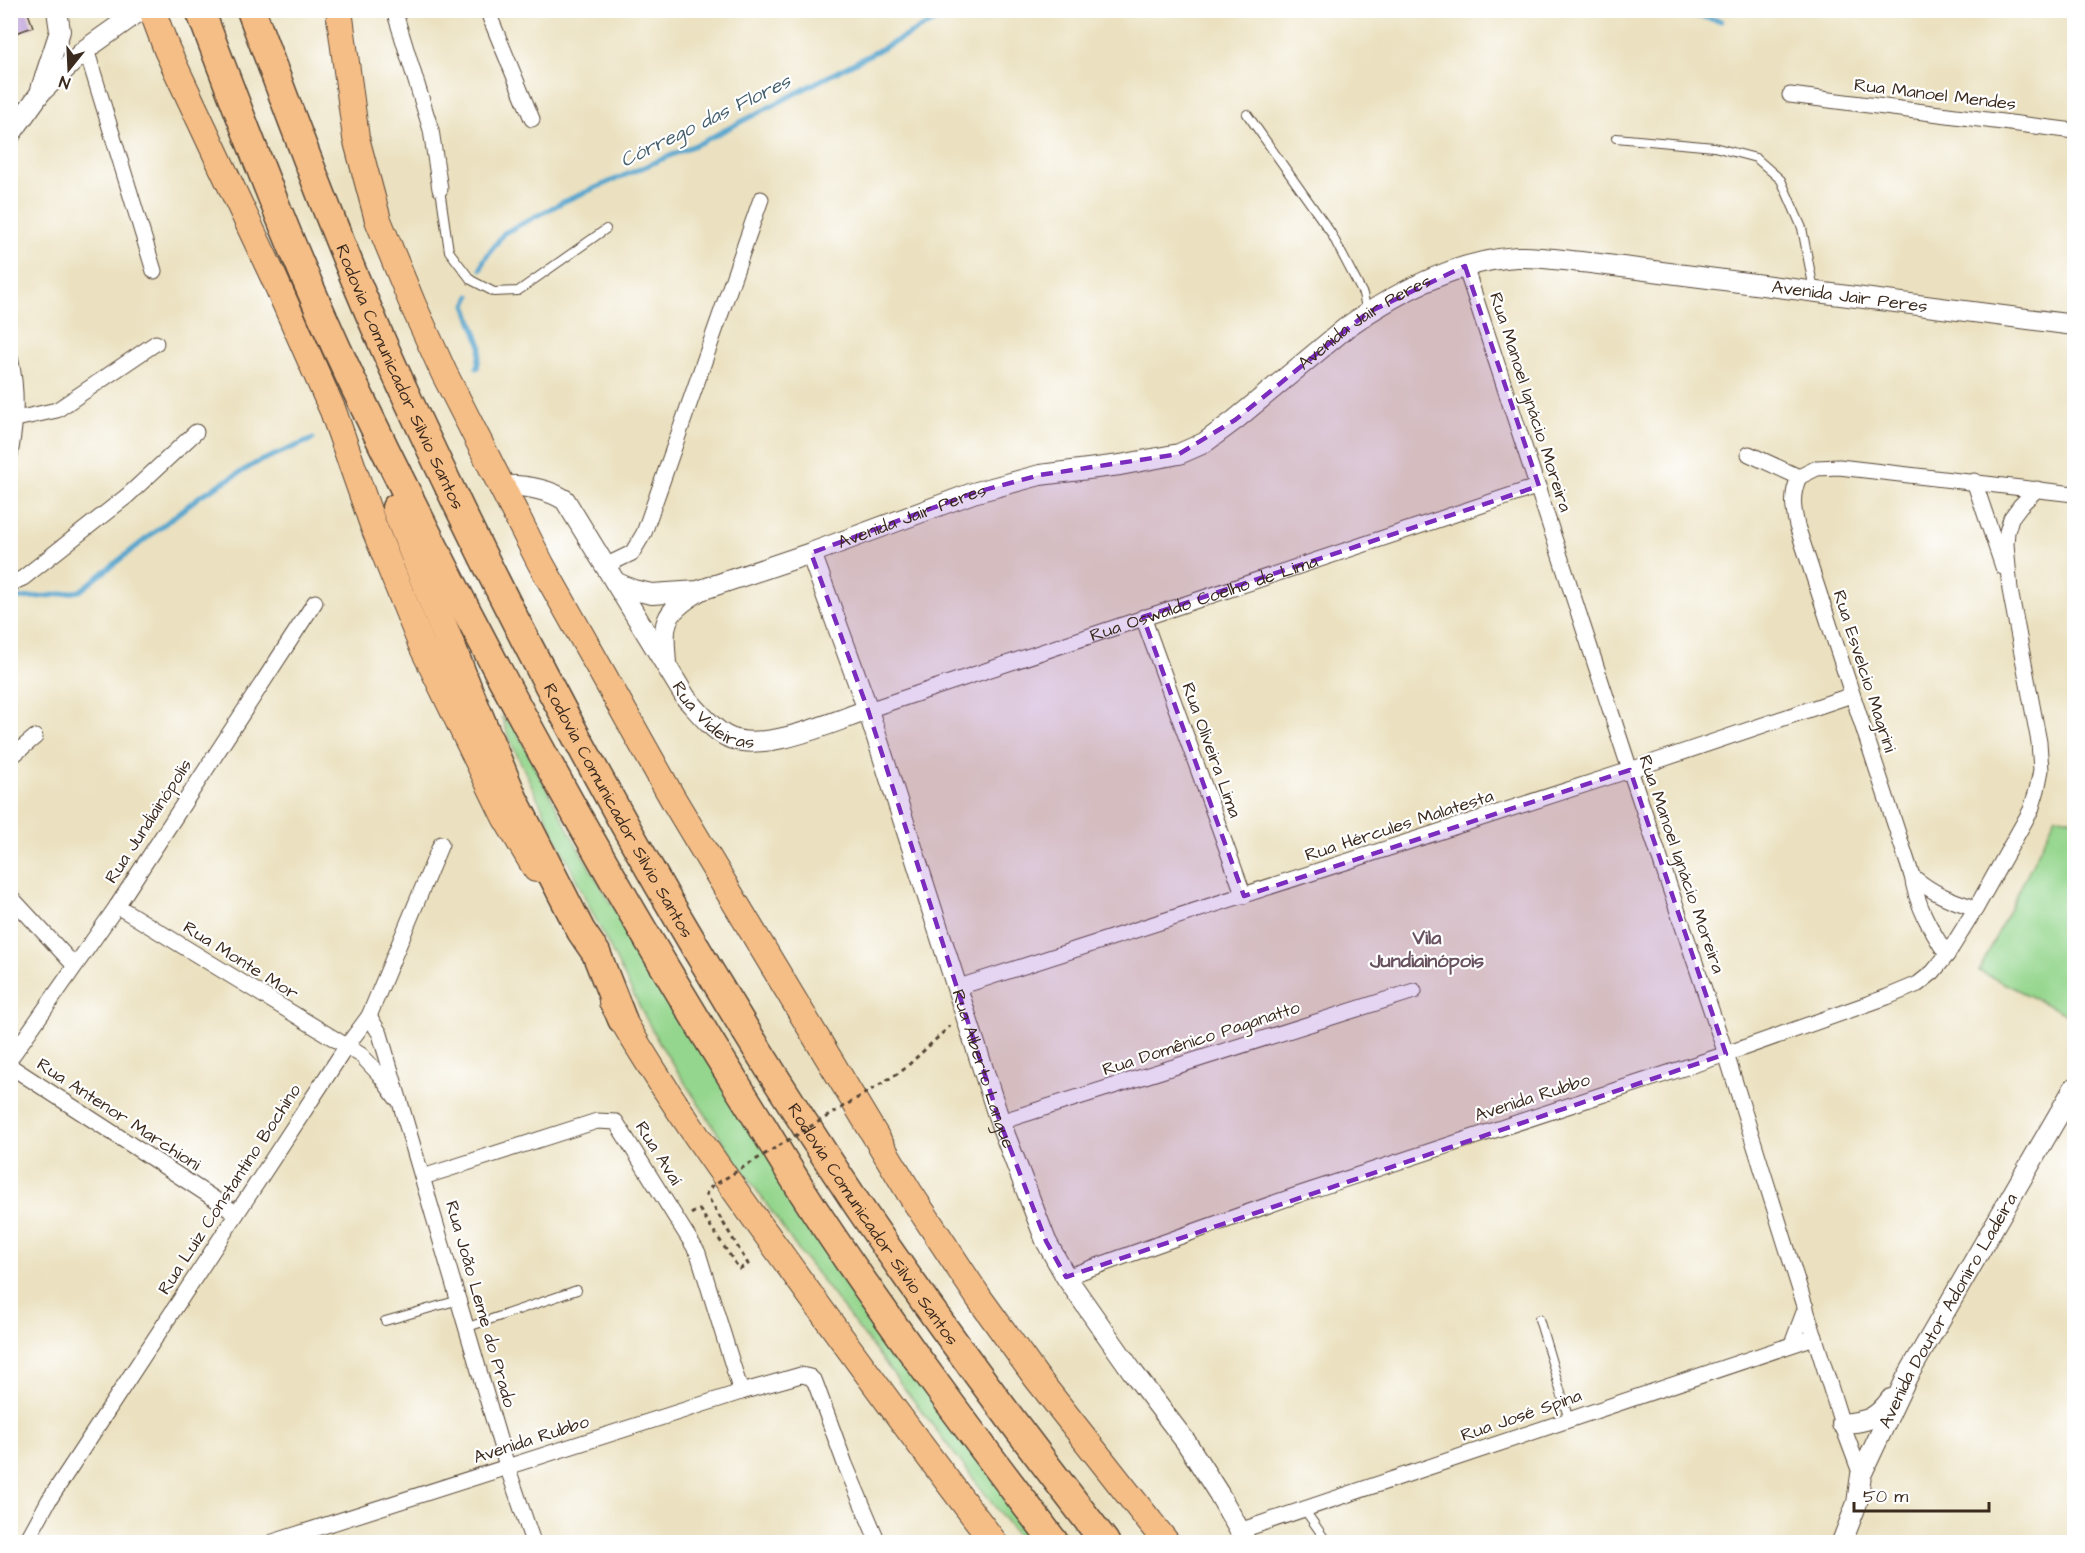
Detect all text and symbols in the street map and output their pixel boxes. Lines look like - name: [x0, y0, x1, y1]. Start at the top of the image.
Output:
- north arrow: [39, 39, 99, 99]
- water label: Córrego das Flores: [615, 67, 797, 175]
- text: N: [57, 70, 73, 94]
- street label: Rua Manoel Mendes: [1853, 72, 2017, 117]
- street label: Rodovia Comunicador Silvio Santos: [329, 241, 470, 514]
- street label: Avenida Jair Peres: [1292, 268, 1435, 376]
- street label: Avenida Jair Peres: [1770, 274, 1929, 319]
- street label: Rua Manoel Ignácio Moreira: [1482, 289, 1578, 515]
- street label: Avenida Jair Peres: [834, 478, 989, 555]
- street label: Rua Oswaldo Coelho de Lima: [1087, 549, 1321, 648]
- street label: Rua Esvelcio Magrini: [1826, 587, 1903, 756]
- street label: Rua Videiras: [666, 677, 755, 755]
- street label: Rodovia Comunicador Silvio Santos: [537, 679, 699, 943]
- street label: Rua Oliveira Lima: [1175, 679, 1248, 821]
- street label: Rua Manoel Ignácio Moreira: [1631, 752, 1731, 977]
- street label: Rua Jundiainópolis: [99, 754, 198, 888]
- street label: Rua Hércules Malatesta: [1302, 783, 1497, 868]
- street label: Rua Monte Mor: [178, 915, 303, 1006]
- district label: Vila Jundiainópois: [1369, 924, 1484, 975]
- street label: Rua Alberto Langue: [945, 986, 1021, 1152]
- street label: Rua Domênico Paganatto: [1099, 995, 1303, 1083]
- street label: Rua Antenor Marchioni: [32, 1052, 206, 1177]
- street label: Avenida Rubbo: [1471, 1067, 1593, 1128]
- street label: Rua Luiz Constantino Bochino: [152, 1079, 307, 1299]
- street label: Rodovia Comunicador Silvio Santos: [781, 1098, 964, 1351]
- street label: Rua Avaí: [629, 1116, 688, 1190]
- street label: Avenida Doutor Adoniro Ladeira: [1873, 1189, 2024, 1433]
- street label: Rua João Leme do Prado: [439, 1198, 522, 1410]
- street label: Rua José Spina: [1457, 1383, 1585, 1448]
- street label: Avenida Rubbo: [470, 1409, 592, 1470]
- scale bar: [1854, 1475, 1989, 1513]
- text: 50 m: [1863, 1484, 1908, 1509]

